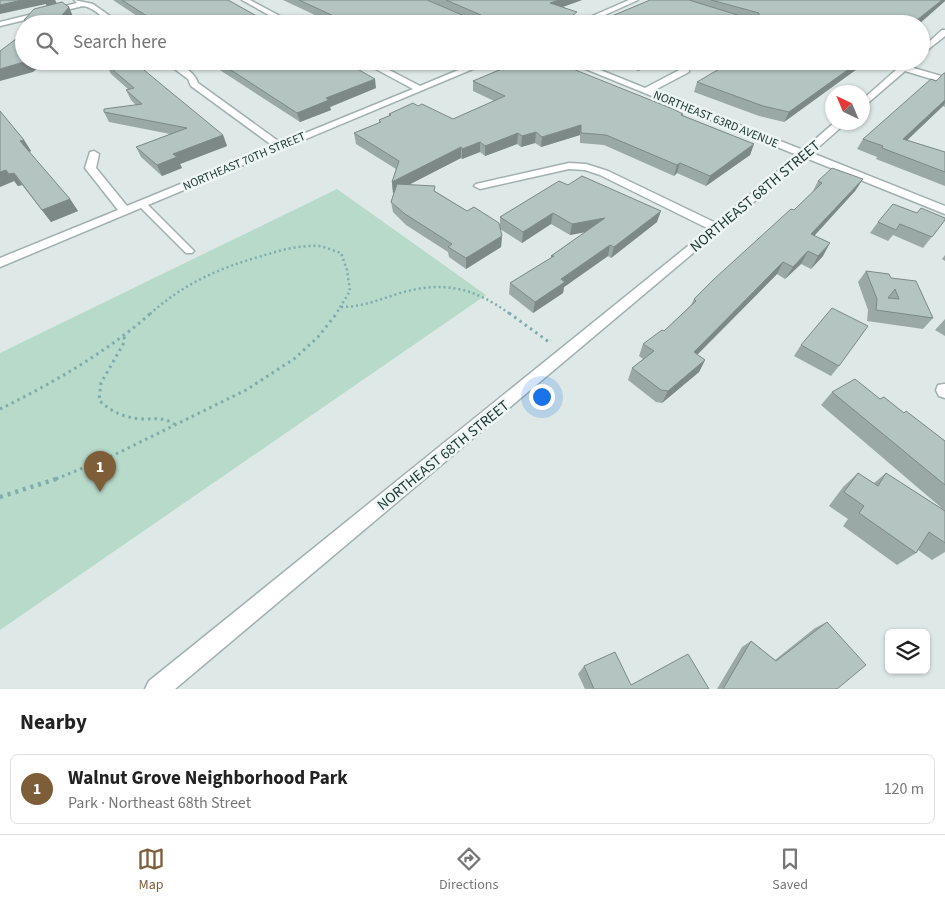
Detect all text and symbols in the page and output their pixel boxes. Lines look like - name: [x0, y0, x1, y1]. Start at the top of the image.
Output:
- search box: [15, 15, 930, 70]
- icon: search: [33, 29, 61, 57]
- text: Search here: [73, 29, 167, 56]
- north arrow: [825, 85, 870, 130]
- street label: NORTHEAST 63RD AVENUE: [651, 87, 781, 152]
- street label: NORTHEAST 70TH STREET: [180, 128, 309, 195]
- street label: NORTHEAST 68TH STREET: [686, 135, 825, 257]
- your location: [529, 384, 555, 410]
- street label: NORTHEAST 68TH STREET: [373, 395, 514, 515]
- pin: 1: [84, 451, 116, 492]
- map controls: [885, 629, 930, 674]
- button: layers: [885, 629, 930, 674]
- text: Nearby: [20, 707, 87, 737]
- text: Walnut Grove Neighborhood Park: [68, 765, 348, 792]
- text: 1: [33, 778, 41, 800]
- text: 120 m: [884, 778, 924, 800]
- text: Park · Northeast 68th Street: [68, 792, 251, 814]
- tab: Map: [137, 845, 165, 895]
- tab: Directions: [439, 845, 498, 895]
- tab: Saved: [772, 845, 808, 895]

